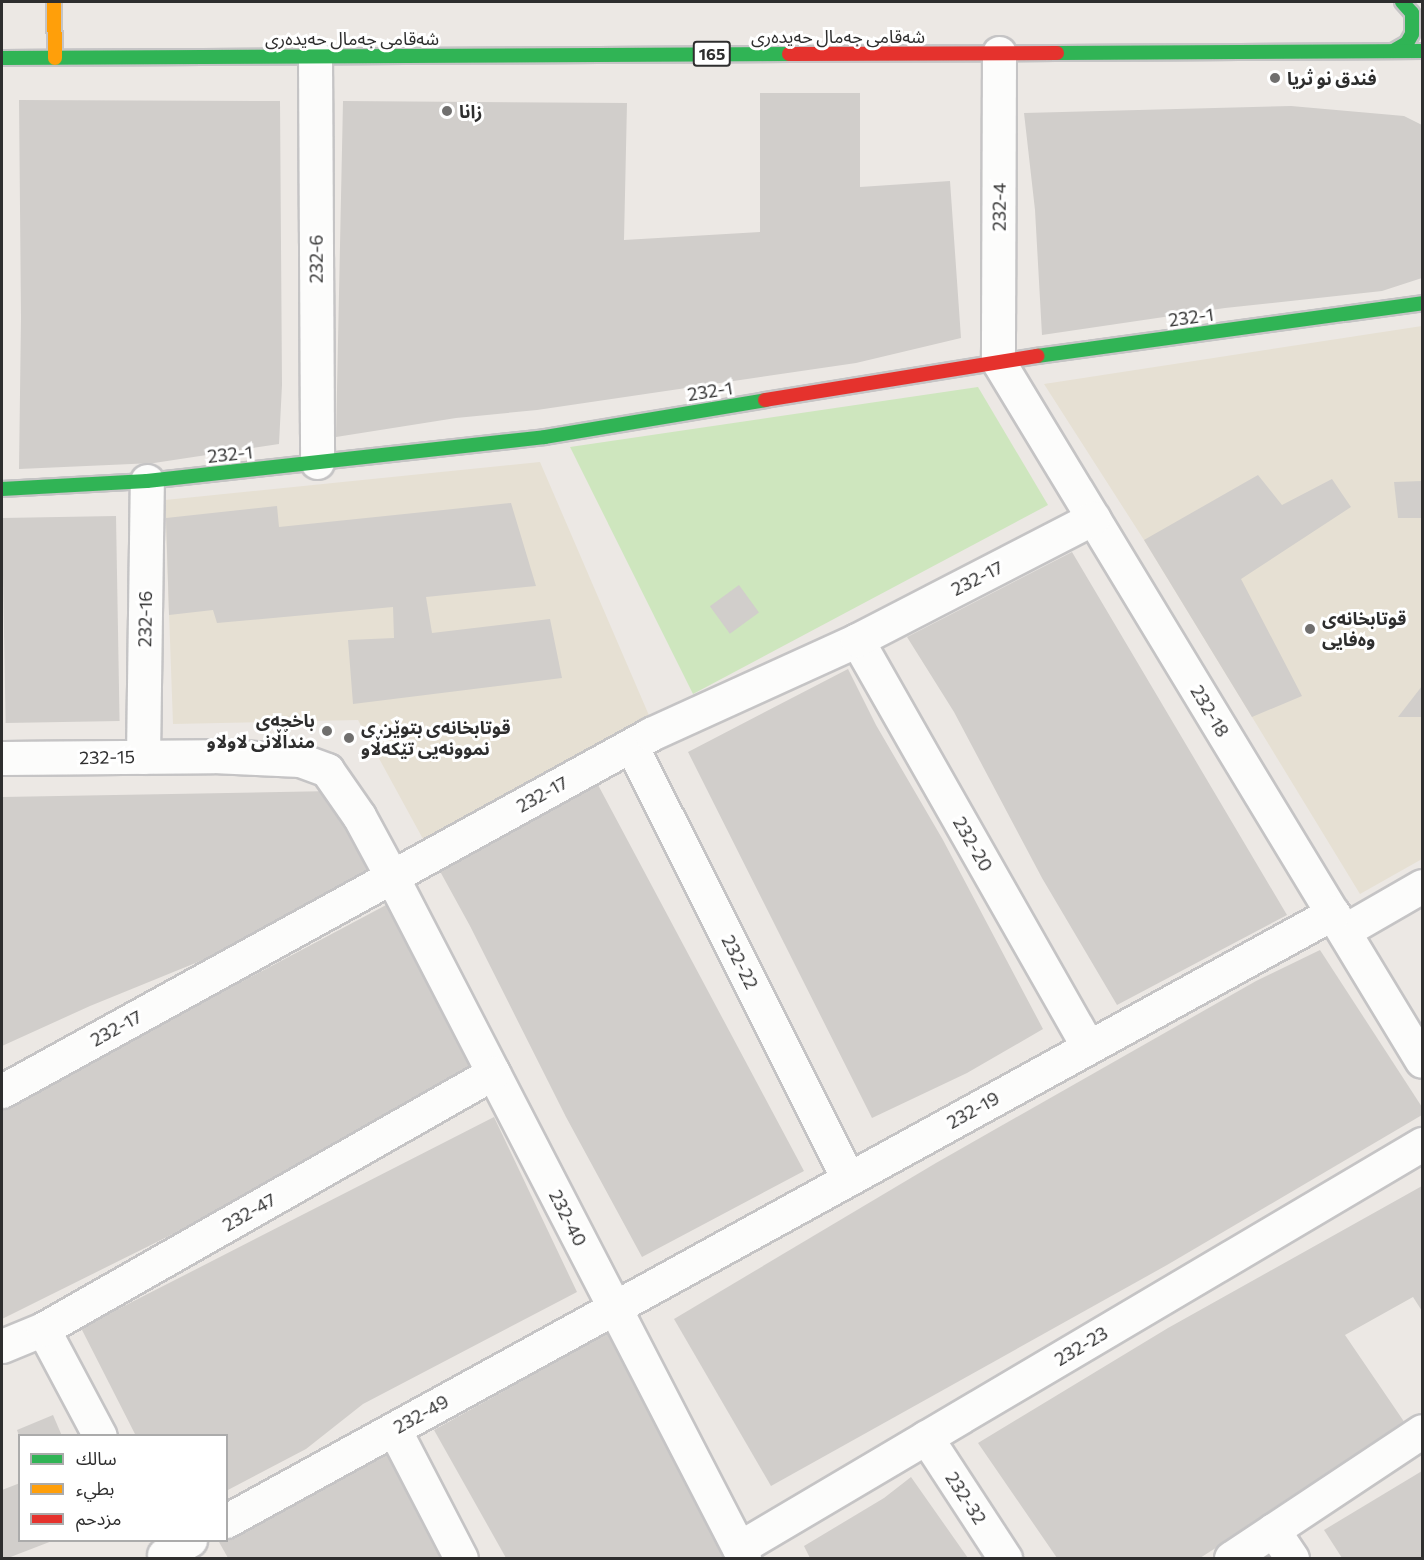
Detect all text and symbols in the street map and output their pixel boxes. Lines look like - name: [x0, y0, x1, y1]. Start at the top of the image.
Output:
- street label: شەقامی جەمال حەیدەری: [751, 25, 925, 47]
- street label: شەقامی جەمال حەیدەری: [265, 27, 439, 49]
- road number: 165: [692, 41, 732, 67]
- place label: فندق نو ثريا: [1287, 67, 1376, 89]
- marker: فندق نو ثريا: [1268, 71, 1282, 85]
- place label: زانا: [459, 100, 482, 122]
- marker: زانا: [440, 104, 454, 118]
- street label: 232-4: [988, 183, 1010, 231]
- street label: 232-6: [305, 235, 327, 283]
- street label: 232-1: [1167, 303, 1215, 331]
- street label: 232-1: [686, 377, 734, 405]
- street label: 232-1: [206, 441, 254, 467]
- street label: 232-17: [948, 556, 1006, 600]
- street label: 232-16: [134, 591, 156, 647]
- place label: قوتابخانەی وەفایی: [1322, 608, 1406, 650]
- marker: قوتابخانەی وەفایی: [1303, 622, 1317, 636]
- street label: 232-18: [1186, 681, 1234, 741]
- place label: باخچەی منداڵانی لاولاو: [207, 710, 315, 752]
- place label: قوتابخانه‌ی بتوێن ی نموونه‌یی تێکه‌ڵاو: [361, 717, 511, 760]
- marker: باخچەی منداڵانی لاولاو: [320, 724, 334, 738]
- marker: قوتابخانه‌ی بتوێن ی نموونه‌یی تێکه‌ڵاو: [342, 731, 356, 745]
- street label: 232-15: [79, 746, 135, 768]
- street label: 232-17: [513, 771, 571, 817]
- street label: 232-20: [949, 813, 997, 875]
- street label: 232-22: [717, 931, 763, 993]
- street label: 232-17: [87, 1005, 145, 1051]
- street label: 232-19: [943, 1087, 1003, 1133]
- street label: 232-40: [545, 1186, 591, 1250]
- street label: 232-47: [219, 1188, 279, 1236]
- street label: 232-23: [1051, 1322, 1111, 1370]
- street label: 232-49: [390, 1390, 452, 1438]
- legend: [18, 1434, 228, 1542]
- text: سالك: [76, 1447, 117, 1469]
- street label: 232-32: [941, 1468, 991, 1528]
- text: بطيء: [76, 1477, 114, 1499]
- text: مزدحم: [76, 1507, 121, 1529]

